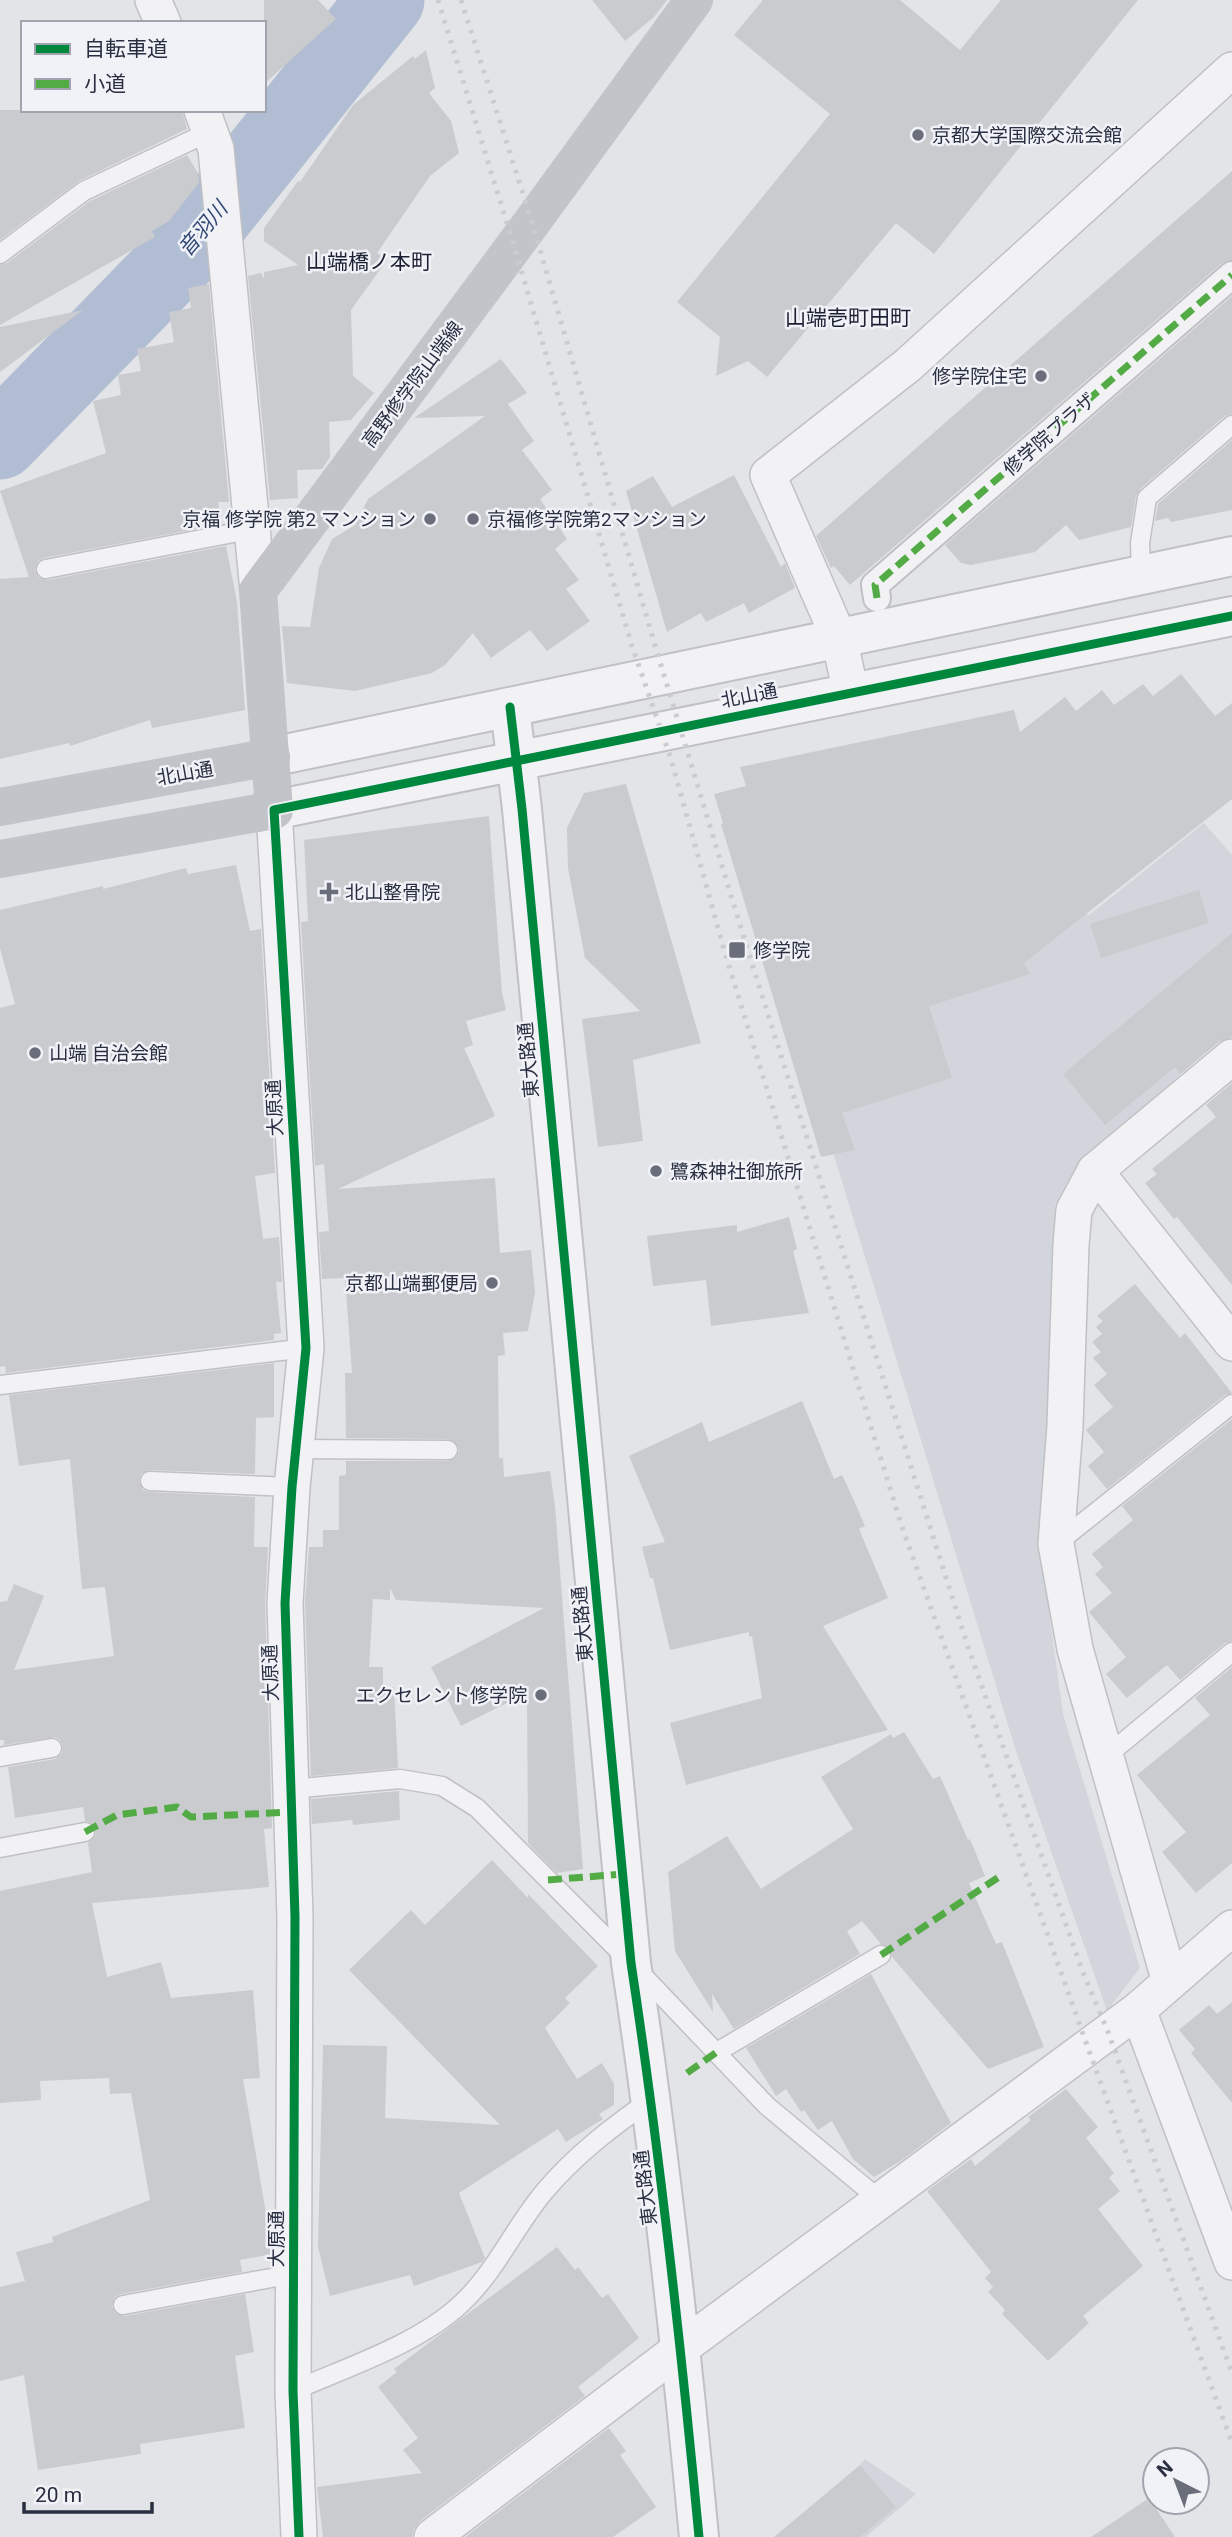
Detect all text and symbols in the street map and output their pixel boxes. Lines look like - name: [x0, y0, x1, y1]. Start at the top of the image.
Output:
- legend: [21, 21, 266, 112]
- text: 自転車道: [84, 37, 168, 61]
- text: 小道: [84, 72, 126, 96]
- place label: 京都大学国際交流会館: [932, 124, 1122, 147]
- marker: 京都大学国際交流会館: [910, 127, 926, 143]
- water label: 音羽川: [174, 196, 234, 261]
- district label: 山端橋ノ本町: [306, 250, 432, 274]
- district label: 山端壱町田町: [785, 306, 911, 330]
- street label: 高野修学院山端線: [357, 317, 467, 452]
- place label: 修学院住宅: [932, 365, 1027, 388]
- marker: 修学院住宅: [1033, 368, 1049, 384]
- street label: 修学院プラザ: [999, 388, 1100, 480]
- place label: 京福 修学院 第2 マンション: [182, 508, 416, 531]
- place label: 京福修学院第2マンション: [487, 508, 707, 531]
- marker: 京福 修学院 第2 マンション: [422, 511, 438, 527]
- marker: 京福修学院第2マンション: [465, 511, 481, 527]
- street label: 北山通: [719, 679, 779, 712]
- street label: 北山通: [155, 757, 215, 790]
- place label: 北山整骨院: [345, 881, 440, 904]
- marker: 北山整骨院: [319, 882, 339, 902]
- place label: 修学院: [753, 939, 810, 962]
- marker: 修学院: [727, 940, 747, 960]
- street label: 東大路通: [514, 1021, 543, 1099]
- place label: 山端 自治会館: [49, 1042, 168, 1065]
- marker: 山端 自治会館: [27, 1045, 43, 1061]
- street label: 大原通: [262, 1079, 287, 1137]
- place label: 鷺森神社御旅所: [670, 1160, 803, 1183]
- marker: 鷺森神社御旅所: [648, 1163, 664, 1179]
- place label: 京都山端郵便局: [345, 1272, 478, 1295]
- marker: 京都山端郵便局: [484, 1275, 500, 1291]
- street label: 東大路通: [568, 1585, 597, 1663]
- street label: 大原通: [258, 1644, 283, 1702]
- place label: エクセレント修学院: [356, 1684, 527, 1707]
- marker: エクセレント修学院: [533, 1687, 549, 1703]
- street label: 東大路通: [629, 2149, 662, 2227]
- street label: 大原通: [265, 2210, 288, 2268]
- north arrow: [1141, 2446, 1211, 2516]
- text: N: [1152, 2456, 1178, 2482]
- scale bar: [24, 2470, 152, 2514]
- text: 20 m: [35, 2483, 82, 2507]

